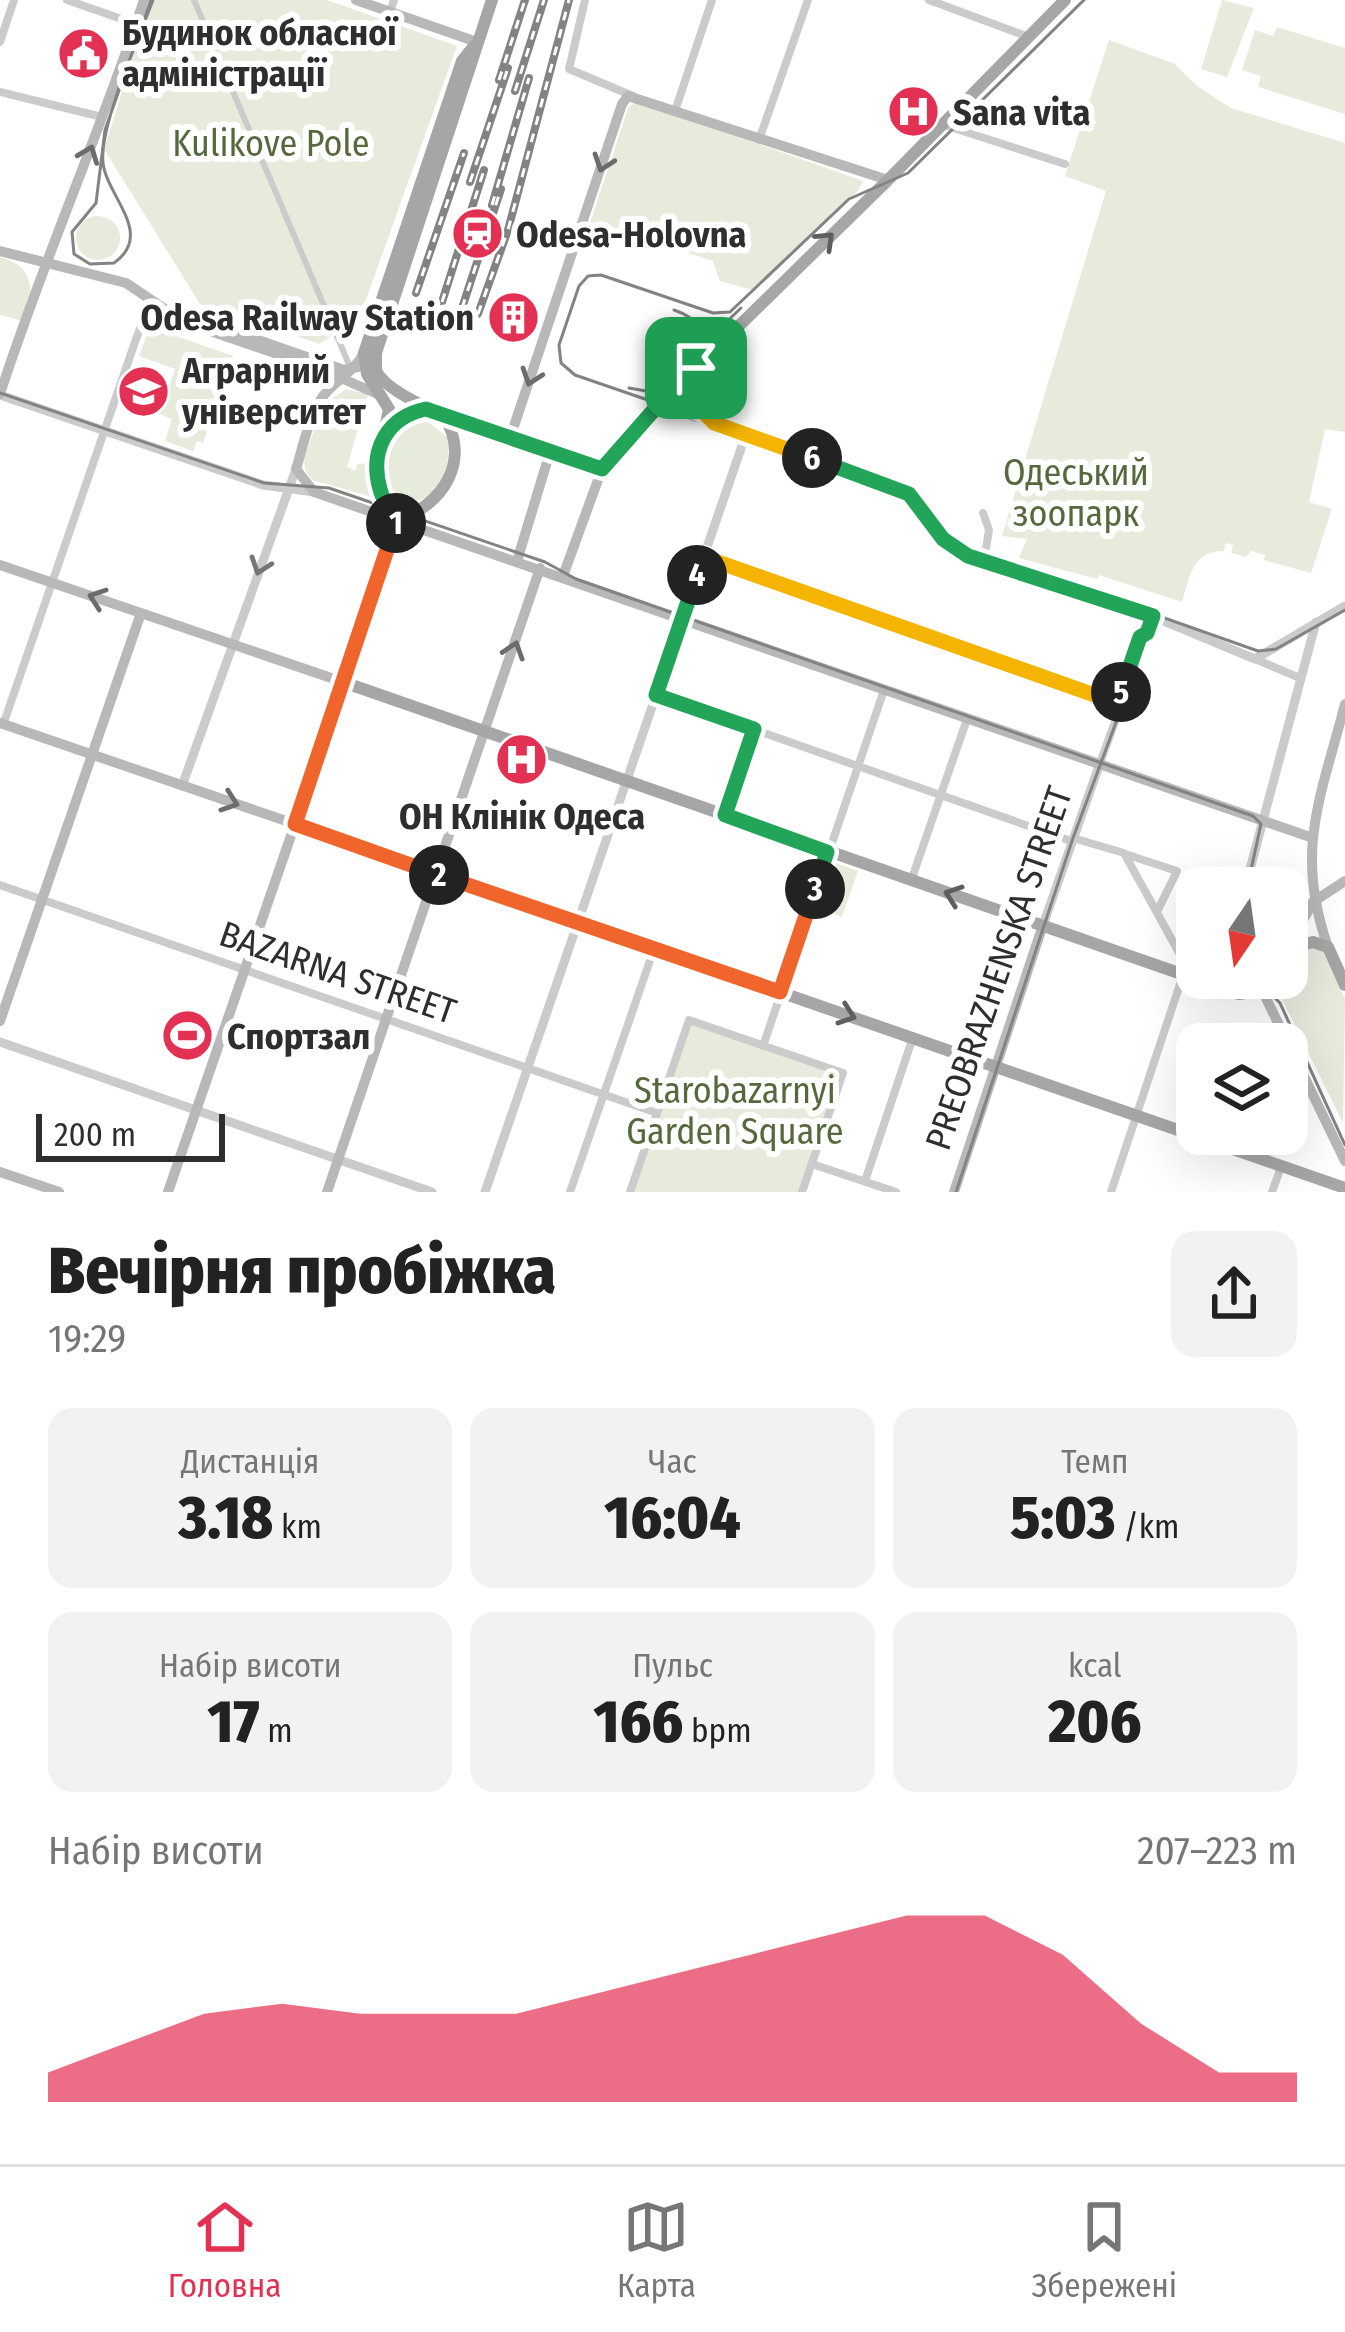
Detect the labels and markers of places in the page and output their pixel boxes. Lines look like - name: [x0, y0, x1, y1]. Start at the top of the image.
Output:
- place label: Будинок обласної адміністрації: [122, 11, 399, 96]
- public building icon: Будинок обласної адміністрації: [55, 25, 111, 81]
- hospital icon: Sana vita: [886, 84, 942, 140]
- place label: Sana vita: [953, 91, 1090, 135]
- station icon: Odesa-Holovna: [449, 206, 505, 262]
- place label: Odesa-Holovna: [516, 213, 747, 257]
- building icon: Odesa Railway Station: [485, 289, 541, 345]
- place label: Odesa Railway Station: [140, 296, 474, 340]
- pin: [645, 317, 747, 419]
- place label: Аграрний університет: [181, 349, 366, 434]
- school or university icon: Аграрний університет: [115, 363, 171, 419]
- pin: 6: [782, 428, 842, 488]
- pin: 1: [366, 493, 426, 553]
- pin: 4: [667, 545, 727, 605]
- pin: 5: [1091, 662, 1151, 722]
- hospital icon: ОН Клінік Одеса: [494, 732, 550, 788]
- place label: ОН Клінік Одеса: [399, 795, 645, 839]
- pin: 2: [409, 845, 469, 905]
- pin: 3: [785, 859, 845, 919]
- sports icon: Спортзал: [160, 1008, 216, 1064]
- place label: Спортзал: [227, 1015, 370, 1059]

